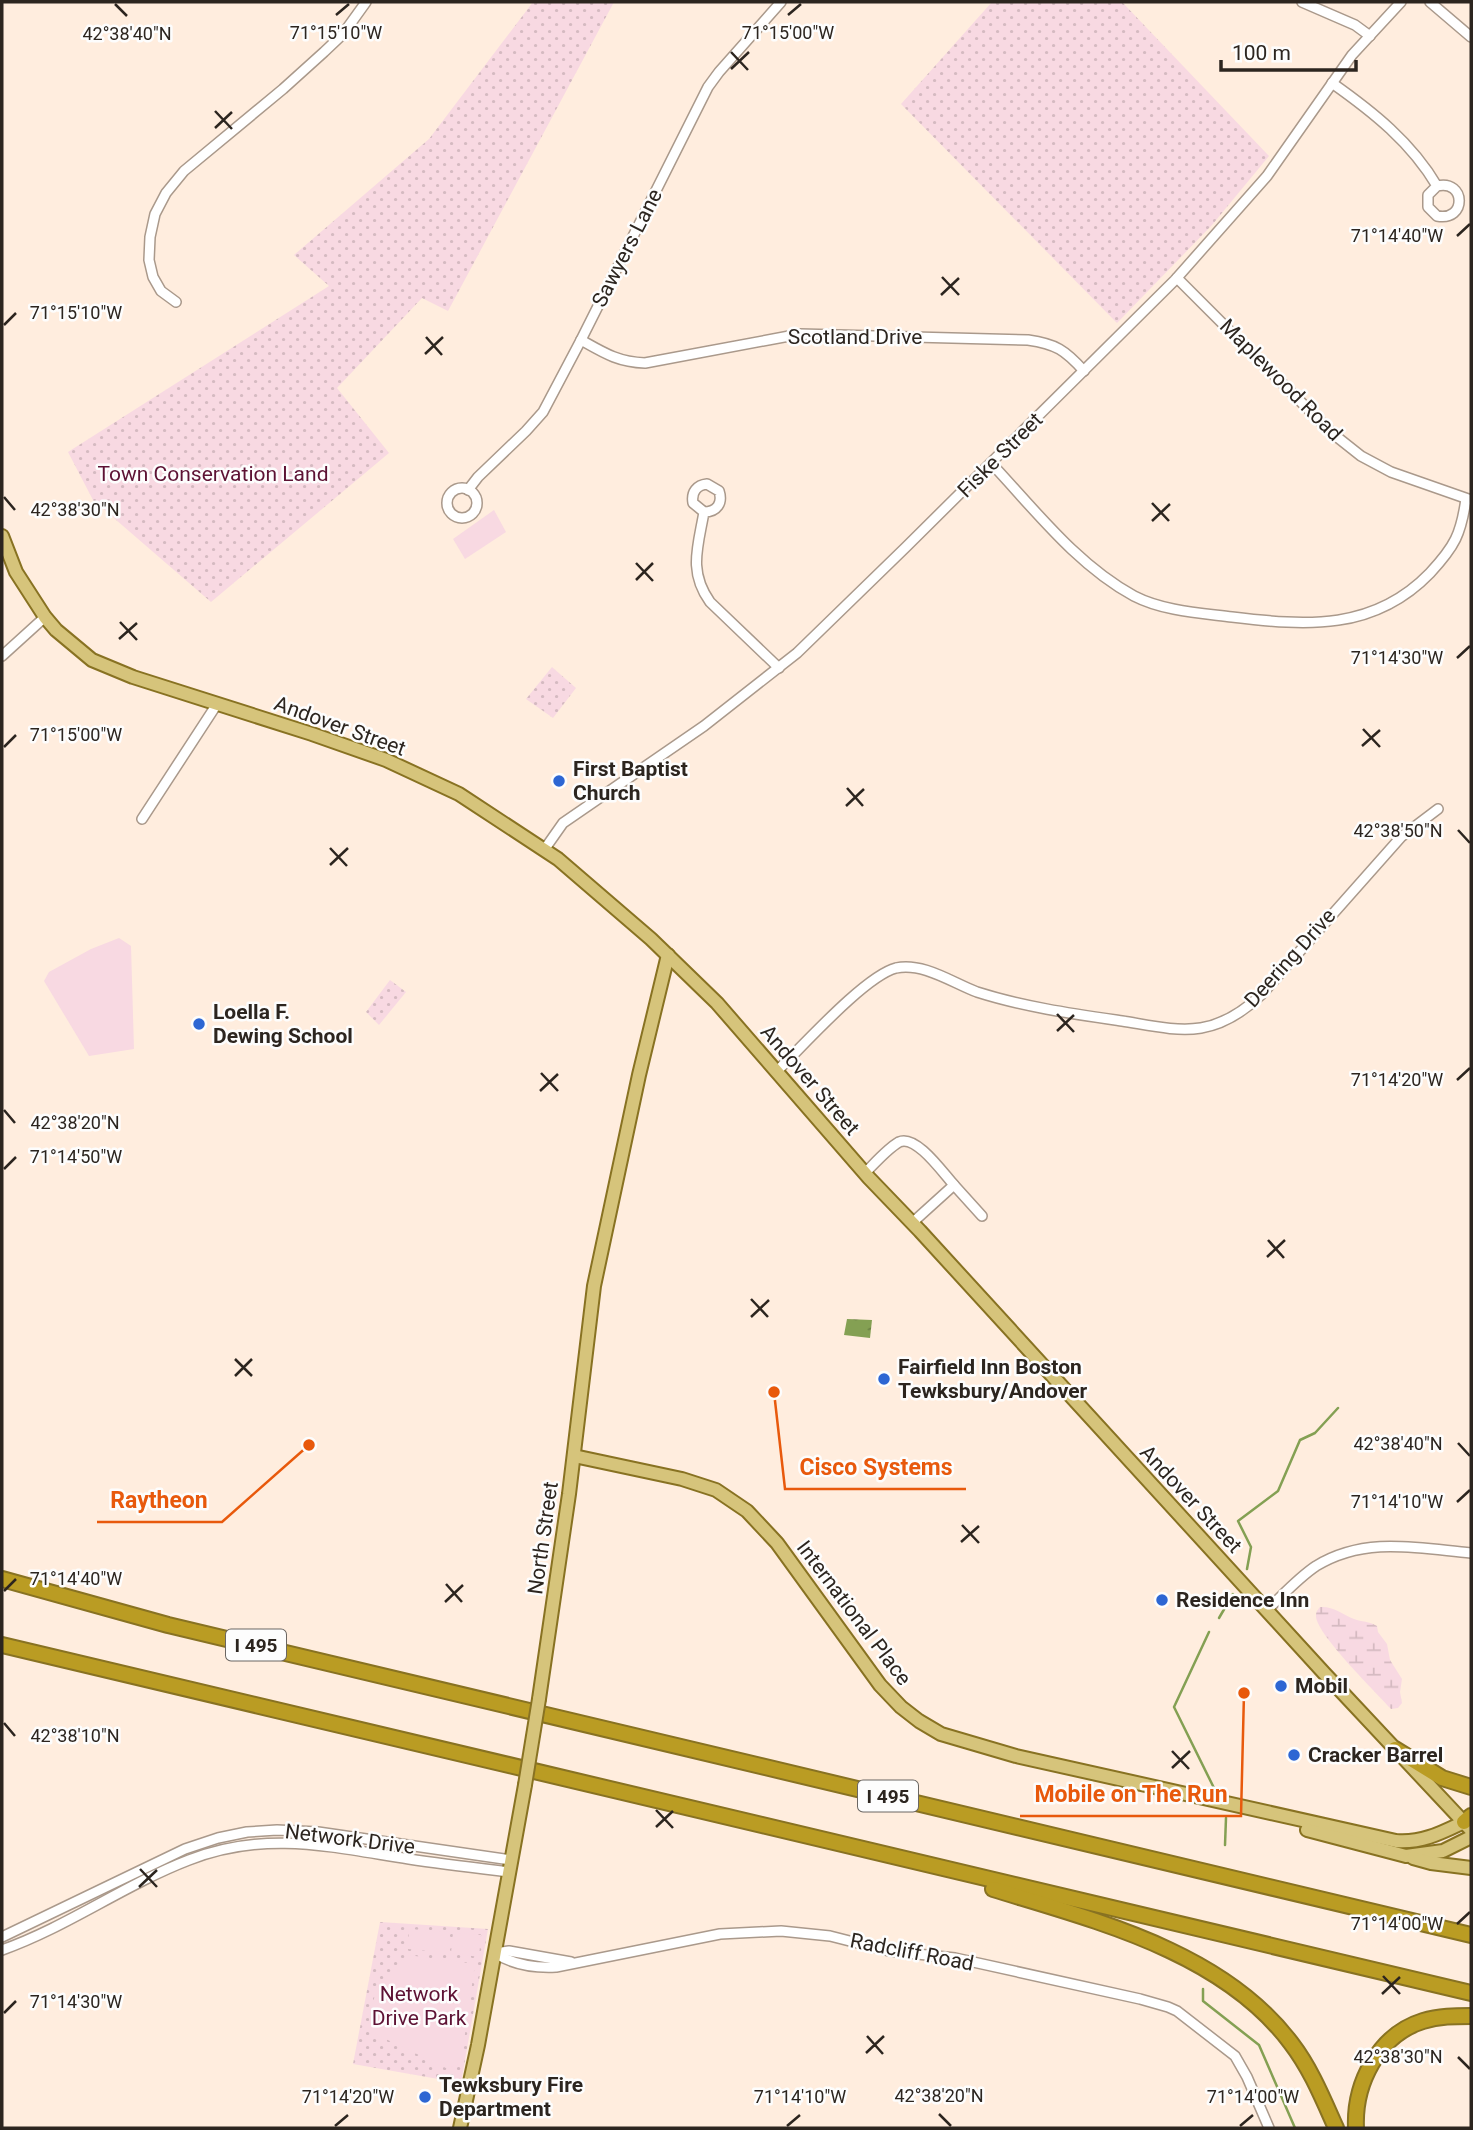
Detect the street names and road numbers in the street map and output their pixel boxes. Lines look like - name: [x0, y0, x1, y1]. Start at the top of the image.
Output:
- street label: Sawyers Lane: [587, 185, 667, 311]
- street label: Maplewood Road: [1215, 314, 1347, 446]
- street label: Scotland Drive: [788, 325, 922, 349]
- street label: Fiske Street: [953, 408, 1047, 502]
- street label: Andover Street: [271, 691, 409, 761]
- street label: Deering Drive: [1240, 904, 1340, 1012]
- street label: Andover Street: [756, 1020, 864, 1140]
- street label: Andover Street: [1135, 1440, 1247, 1558]
- street label: North Street: [523, 1480, 563, 1596]
- street label: International Place: [792, 1536, 916, 1690]
- road number: I 495: [226, 1630, 286, 1660]
- road number: I 495: [858, 1780, 918, 1812]
- street label: Network Drive: [284, 1819, 416, 1859]
- street label: Radcliff Road: [848, 1928, 976, 1976]

